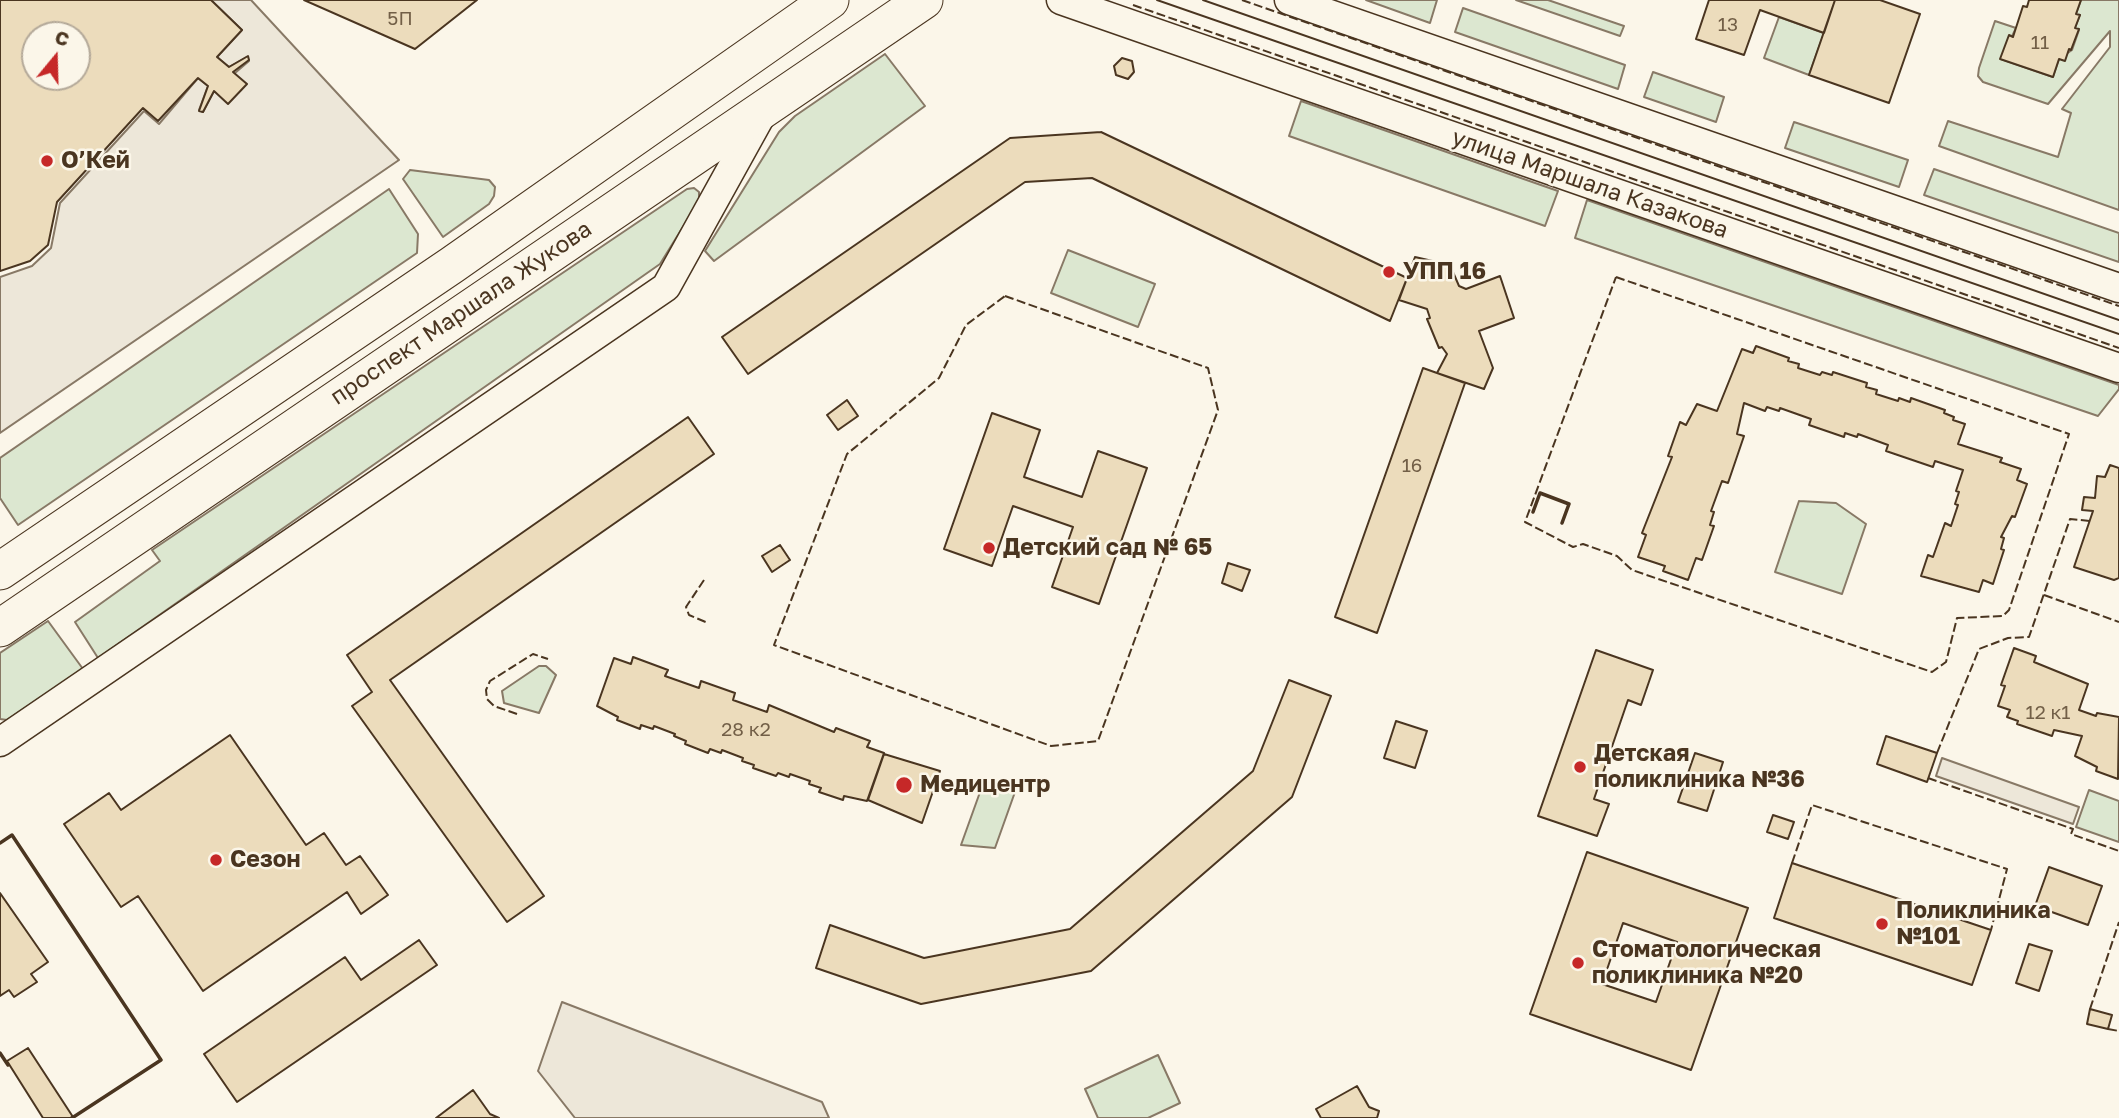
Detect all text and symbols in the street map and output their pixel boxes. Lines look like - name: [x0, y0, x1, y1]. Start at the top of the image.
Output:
- house number: 5П: [387, 8, 413, 30]
- house number: 13: [1718, 14, 1738, 36]
- north arrow: [21, 21, 91, 91]
- text: С: [52, 24, 72, 51]
- house number: 11: [2031, 32, 2049, 54]
- street label: улица Маршала Казакова: [1448, 124, 1732, 244]
- place label: О’Кей: [61, 147, 130, 175]
- marker: О’Кей: [39, 153, 55, 169]
- street label: проспект Маршала Жукова: [325, 215, 597, 411]
- place label: УПП 16: [1403, 258, 1486, 286]
- marker: УПП 16: [1381, 264, 1397, 280]
- house number: 16: [1402, 455, 1422, 477]
- place label: Детский сад № 65: [1003, 534, 1212, 562]
- marker: Детский сад № 65: [981, 540, 997, 556]
- house number: 12 к1: [2025, 702, 2071, 724]
- house number: 28 к2: [721, 719, 771, 741]
- place label: Детская поликлиника №36: [1594, 740, 1805, 794]
- marker: Детская поликлиника №36: [1572, 759, 1588, 775]
- place label: Медицентр: [920, 771, 1050, 799]
- marker: Медицентр: [894, 775, 914, 795]
- place label: Сезон: [230, 846, 301, 874]
- marker: Сезон: [208, 852, 224, 868]
- place label: Поликлиника №101: [1896, 897, 2050, 951]
- marker: Поликлиника №101: [1874, 916, 1890, 932]
- place label: Стоматологическая поликлиника №20: [1592, 936, 1821, 990]
- marker: Стоматологическая поликлиника №20: [1570, 955, 1586, 971]

